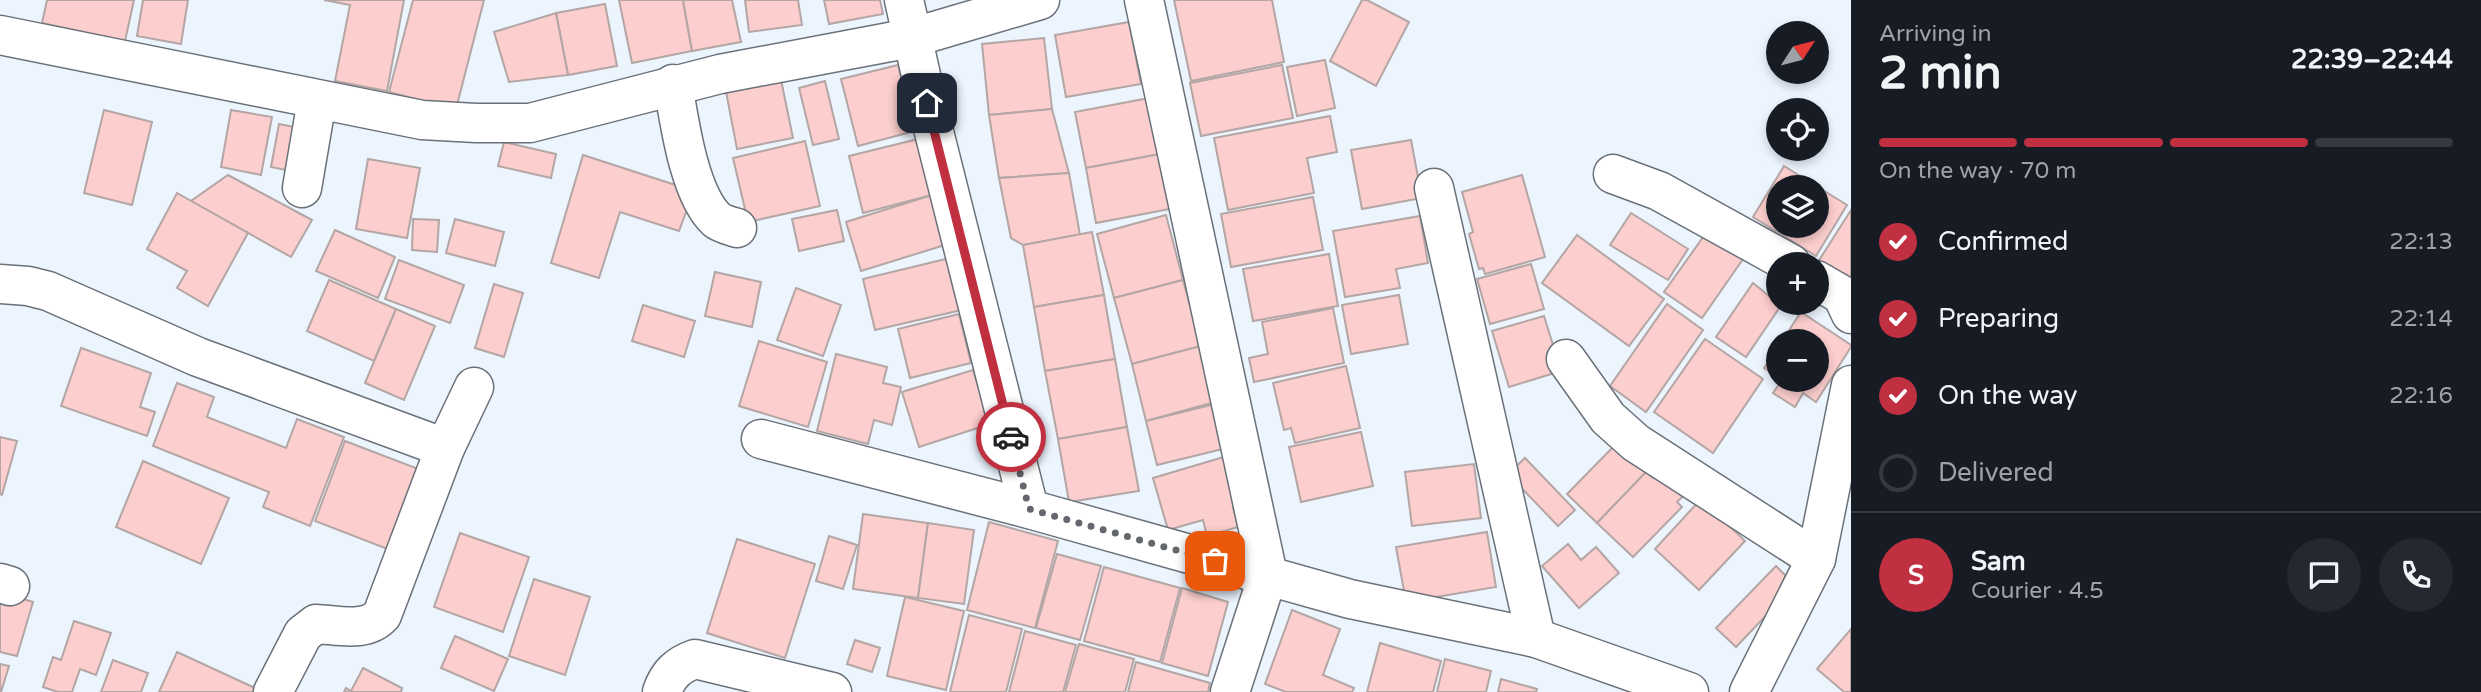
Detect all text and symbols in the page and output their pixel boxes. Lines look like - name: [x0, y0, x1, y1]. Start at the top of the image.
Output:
- text: Arriving in: [1879, 20, 1992, 48]
- north arrow: [1766, 21, 1829, 84]
- map controls: [1766, 21, 1829, 392]
- text: 22:39–22:44: [2291, 44, 2453, 75]
- text: 2 min: [1879, 46, 2002, 101]
- pin: [897, 73, 957, 133]
- icon: home: [908, 84, 946, 122]
- button: locate: [1766, 98, 1829, 161]
- text: On the way · 70 m: [1879, 157, 2076, 185]
- button: layers: [1766, 175, 1829, 238]
- icon: check: [1879, 223, 1917, 261]
- text: Confirmed: [1938, 226, 2068, 257]
- text: 22:13: [2389, 228, 2453, 256]
- button: +: [1766, 252, 1829, 315]
- icon: check: [1879, 300, 1917, 338]
- text: Preparing: [1938, 303, 2059, 334]
- text: 22:14: [2389, 305, 2453, 333]
- button: −: [1766, 329, 1829, 392]
- icon: check: [1879, 377, 1917, 415]
- text: On the way: [1938, 380, 2078, 411]
- text: 22:16: [2389, 382, 2453, 410]
- courier: [976, 402, 1046, 472]
- icon: car: [992, 418, 1030, 456]
- text: Delivered: [1938, 457, 2054, 488]
- pin: [1185, 531, 1245, 591]
- button: chat: [2287, 538, 2361, 612]
- button: phone: [2379, 538, 2453, 612]
- icon: bag: [1196, 542, 1234, 580]
- text: Sam: [1971, 546, 2026, 577]
- text: S: [1908, 560, 1924, 591]
- text: Courier · 4.5: [1971, 577, 2104, 605]

